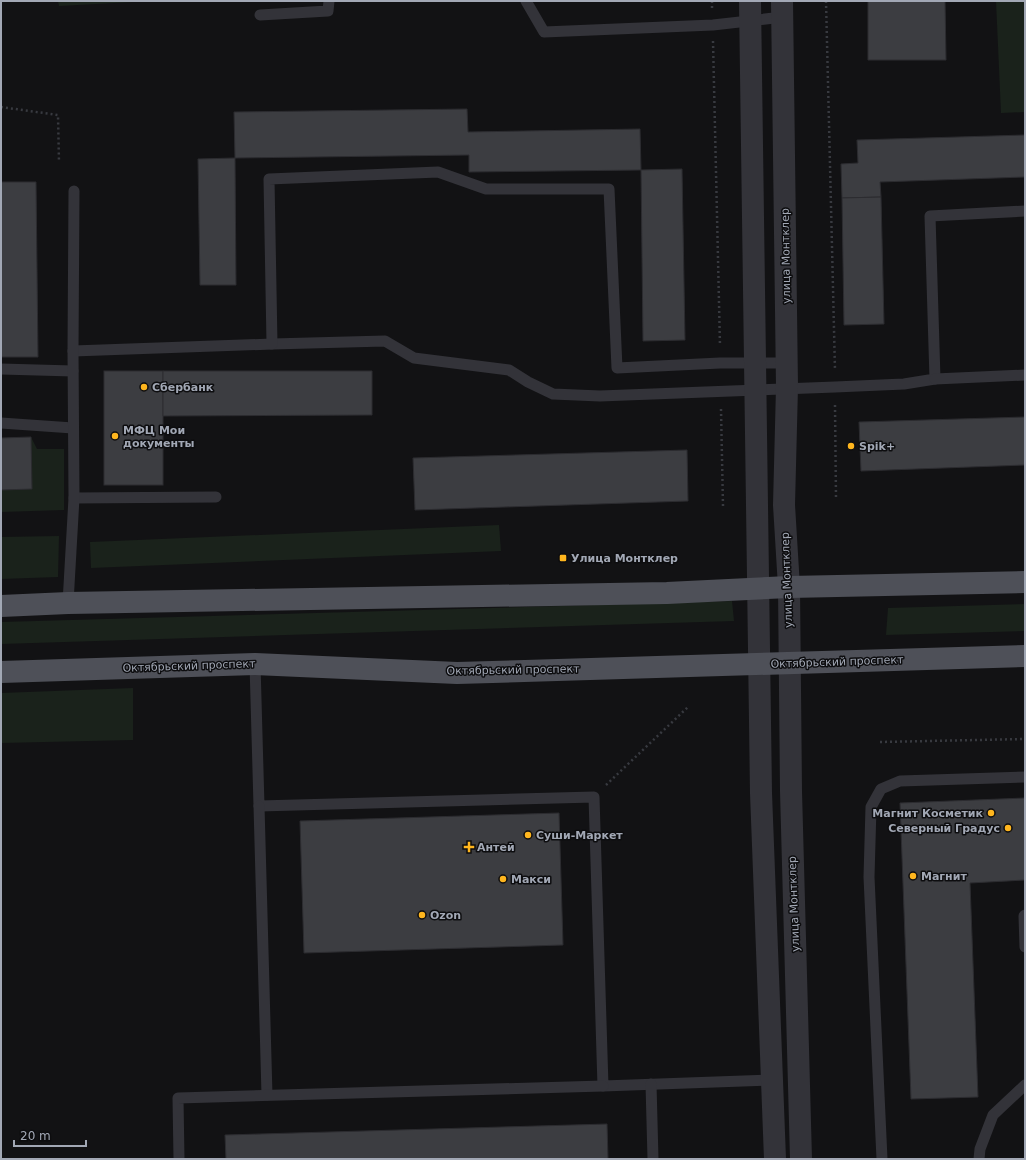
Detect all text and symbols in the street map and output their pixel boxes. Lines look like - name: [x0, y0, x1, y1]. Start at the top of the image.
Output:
- street label: улица Монтклер: [779, 208, 793, 304]
- place label: Сбербанк: [152, 381, 214, 394]
- marker: Сбербанк: [139, 382, 149, 392]
- place label: МФЦ Мои документы: [123, 424, 195, 450]
- marker: МФЦ Мои документы: [110, 431, 120, 441]
- place label: Spik+: [859, 440, 895, 453]
- marker: Spik+: [846, 441, 856, 451]
- street label: улица Монтклер: [779, 532, 795, 628]
- place label: Улица Монтклер: [571, 552, 678, 565]
- marker: Улица Монтклер: [558, 553, 568, 563]
- street label: Октябрьский проспект: [770, 653, 904, 671]
- street label: Октябрьский проспект: [122, 657, 256, 675]
- street label: Октябрьский проспект: [446, 662, 580, 678]
- place label: Магнит Косметик: [872, 807, 984, 820]
- marker: Магнит Косметик: [986, 808, 996, 818]
- place label: Северный Градус: [888, 822, 1000, 835]
- marker: Северный Градус: [1003, 823, 1013, 833]
- place label: Суши-Маркет: [536, 829, 623, 842]
- marker: Суши-Маркет: [523, 830, 533, 840]
- place label: Антей: [477, 841, 515, 854]
- marker: Антей: [464, 842, 474, 852]
- street label: улица Монтклер: [786, 856, 802, 952]
- place label: Магнит: [921, 870, 967, 883]
- marker: Магнит: [908, 871, 918, 881]
- place label: Макси: [511, 873, 551, 886]
- marker: Макси: [498, 874, 508, 884]
- place label: Ozon: [430, 909, 461, 922]
- marker: Ozon: [417, 910, 427, 920]
- scale bar: [14, 1122, 86, 1148]
- text: 20 m: [20, 1129, 51, 1143]

